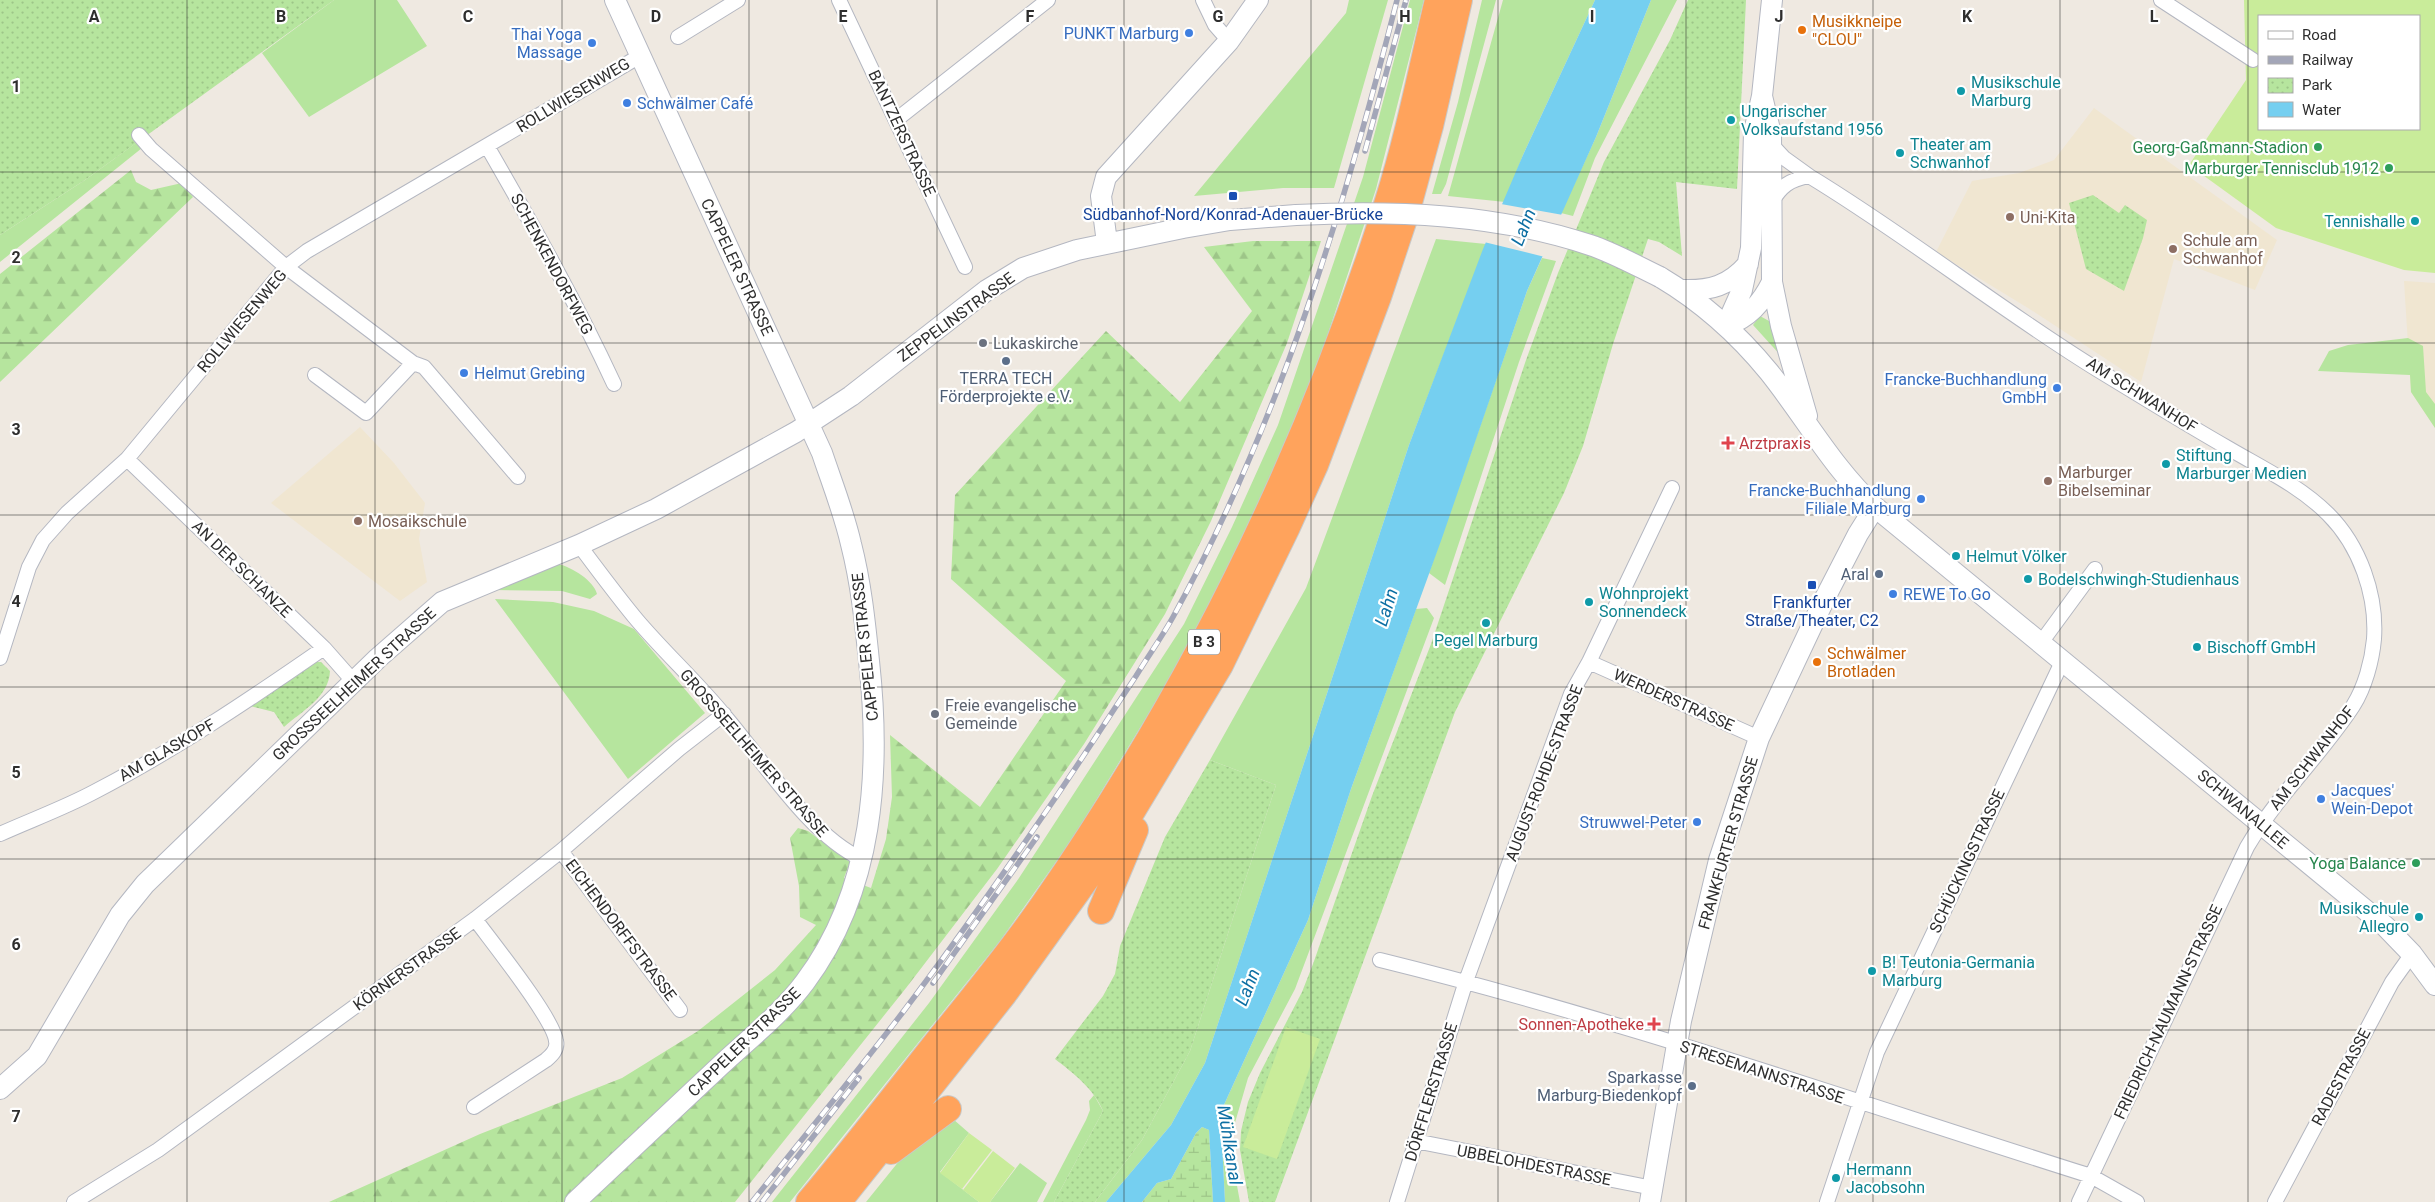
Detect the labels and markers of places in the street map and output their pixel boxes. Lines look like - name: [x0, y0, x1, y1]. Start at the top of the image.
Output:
- place label: Musikkneipe "CLOU": [1812, 12, 1902, 49]
- place label: PUNKT Marburg: [1064, 24, 1179, 43]
- marker: Musikkneipe "CLOU": [1796, 24, 1808, 36]
- place label: Thai Yoga Massage: [511, 25, 582, 62]
- marker: PUNKT Marburg: [1183, 27, 1195, 39]
- marker: Thai Yoga Massage: [586, 37, 598, 49]
- place label: Musikschule Marburg: [1971, 73, 2061, 110]
- marker: Musikschule Marburg: [1955, 85, 1967, 97]
- place label: Schwälmer Café: [637, 94, 753, 113]
- marker: Schwälmer Café: [621, 97, 633, 109]
- place label: Ungarischer Volksaufstand 1956: [1741, 102, 1883, 139]
- marker: Ungarischer Volksaufstand 1956: [1725, 114, 1737, 126]
- place label: Theater am Schwanhof: [1910, 135, 1991, 172]
- place label: Georg-Gaßmann-Stadion: [2133, 138, 2308, 157]
- marker: Georg-Gaßmann-Stadion: [2312, 141, 2324, 153]
- marker: Theater am Schwanhof: [1894, 147, 1906, 159]
- place label: Marburger Tennisclub 1912: [2184, 159, 2379, 178]
- marker: Marburger Tennisclub 1912: [2383, 162, 2395, 174]
- marker: Südbanhof-Nord/Konrad-Adenauer-Brücke: [1227, 190, 1239, 202]
- place label: Südbanhof-Nord/Konrad-Adenauer-Brücke: [1083, 205, 1383, 224]
- place label: Uni-Kita: [2020, 208, 2075, 227]
- marker: Uni-Kita: [2004, 211, 2016, 223]
- place label: Tennishalle: [2324, 212, 2405, 231]
- marker: Tennishalle: [2409, 215, 2421, 227]
- place label: Schule am Schwanhof: [2183, 231, 2263, 268]
- marker: Schule am Schwanhof: [2167, 243, 2179, 255]
- place label: Lukaskirche: [993, 334, 1078, 353]
- marker: Lukaskirche: [977, 337, 989, 349]
- marker: TERRA TECH Förderprojekte e.V.: [1000, 355, 1012, 367]
- place label: Helmut Grebing: [474, 364, 585, 383]
- marker: Helmut Grebing: [458, 367, 470, 379]
- place label: TERRA TECH Förderprojekte e.V.: [940, 369, 1072, 406]
- place label: Francke-Buchhandlung GmbH: [1885, 370, 2047, 407]
- marker: Francke-Buchhandlung GmbH: [2051, 382, 2063, 394]
- place label: Arztpraxis: [1739, 434, 1811, 453]
- marker: Arztpraxis: [1721, 436, 1735, 450]
- place label: Stiftung Marburger Medien: [2176, 446, 2307, 483]
- marker: Stiftung Marburger Medien: [2160, 458, 2172, 470]
- place label: Marburger Bibelseminar: [2058, 463, 2151, 500]
- marker: Marburger Bibelseminar: [2042, 475, 2054, 487]
- place label: Francke-Buchhandlung Filiale Marburg: [1749, 481, 1911, 518]
- marker: Francke-Buchhandlung Filiale Marburg: [1915, 493, 1927, 505]
- place label: Mosaikschule: [368, 512, 467, 531]
- marker: Mosaikschule: [352, 515, 364, 527]
- place label: Helmut Völker: [1966, 547, 2067, 566]
- marker: Helmut Völker: [1950, 550, 1962, 562]
- place label: Aral: [1841, 565, 1869, 584]
- marker: Aral: [1873, 568, 1885, 580]
- place label: Bodelschwingh-Studienhaus: [2038, 570, 2239, 589]
- marker: Bodelschwingh-Studienhaus: [2022, 573, 2034, 585]
- marker: Frankfurter Straße/Theater, C2: [1806, 579, 1818, 591]
- place label: Wohnprojekt Sonnendeck: [1599, 584, 1689, 621]
- place label: REWE To Go: [1903, 585, 1991, 604]
- marker: REWE To Go: [1887, 588, 1899, 600]
- place label: Frankfurter Straße/Theater, C2: [1745, 593, 1879, 630]
- marker: Wohnprojekt Sonnendeck: [1583, 596, 1595, 608]
- marker: Pegel Marburg: [1480, 617, 1492, 629]
- place label: Pegel Marburg: [1434, 631, 1538, 650]
- place label: Bischoff GmbH: [2207, 638, 2316, 657]
- marker: Bischoff GmbH: [2191, 641, 2203, 653]
- place label: Schwälmer Brotladen: [1827, 644, 1907, 681]
- marker: Schwälmer Brotladen: [1811, 656, 1823, 668]
- place label: Freie evangelische Gemeinde: [945, 696, 1076, 733]
- marker: Freie evangelische Gemeinde: [929, 708, 941, 720]
- place label: Jacques' Wein-Depot: [2331, 781, 2413, 818]
- marker: Jacques' Wein-Depot: [2315, 793, 2327, 805]
- place label: Struwwel-Peter: [1580, 813, 1688, 832]
- marker: Struwwel-Peter: [1691, 816, 1703, 828]
- place label: Yoga Balance: [2309, 854, 2406, 873]
- marker: Yoga Balance: [2410, 857, 2422, 869]
- place label: Musikschule Allegro: [2319, 899, 2409, 936]
- marker: Musikschule Allegro: [2413, 911, 2425, 923]
- place label: B! Teutonia-Germania Marburg: [1882, 953, 2035, 990]
- marker: B! Teutonia-Germania Marburg: [1866, 965, 1878, 977]
- place label: Sonnen-Apotheke: [1518, 1015, 1644, 1034]
- marker: Sonnen-Apotheke: [1648, 1018, 1660, 1030]
- place label: Sparkasse Marburg-Biedenkopf: [1537, 1068, 1682, 1105]
- marker: Sparkasse Marburg-Biedenkopf: [1686, 1080, 1698, 1092]
- place label: Hermann Jacobsohn: [1846, 1160, 1925, 1197]
- marker: Hermann Jacobsohn: [1830, 1172, 1842, 1184]

